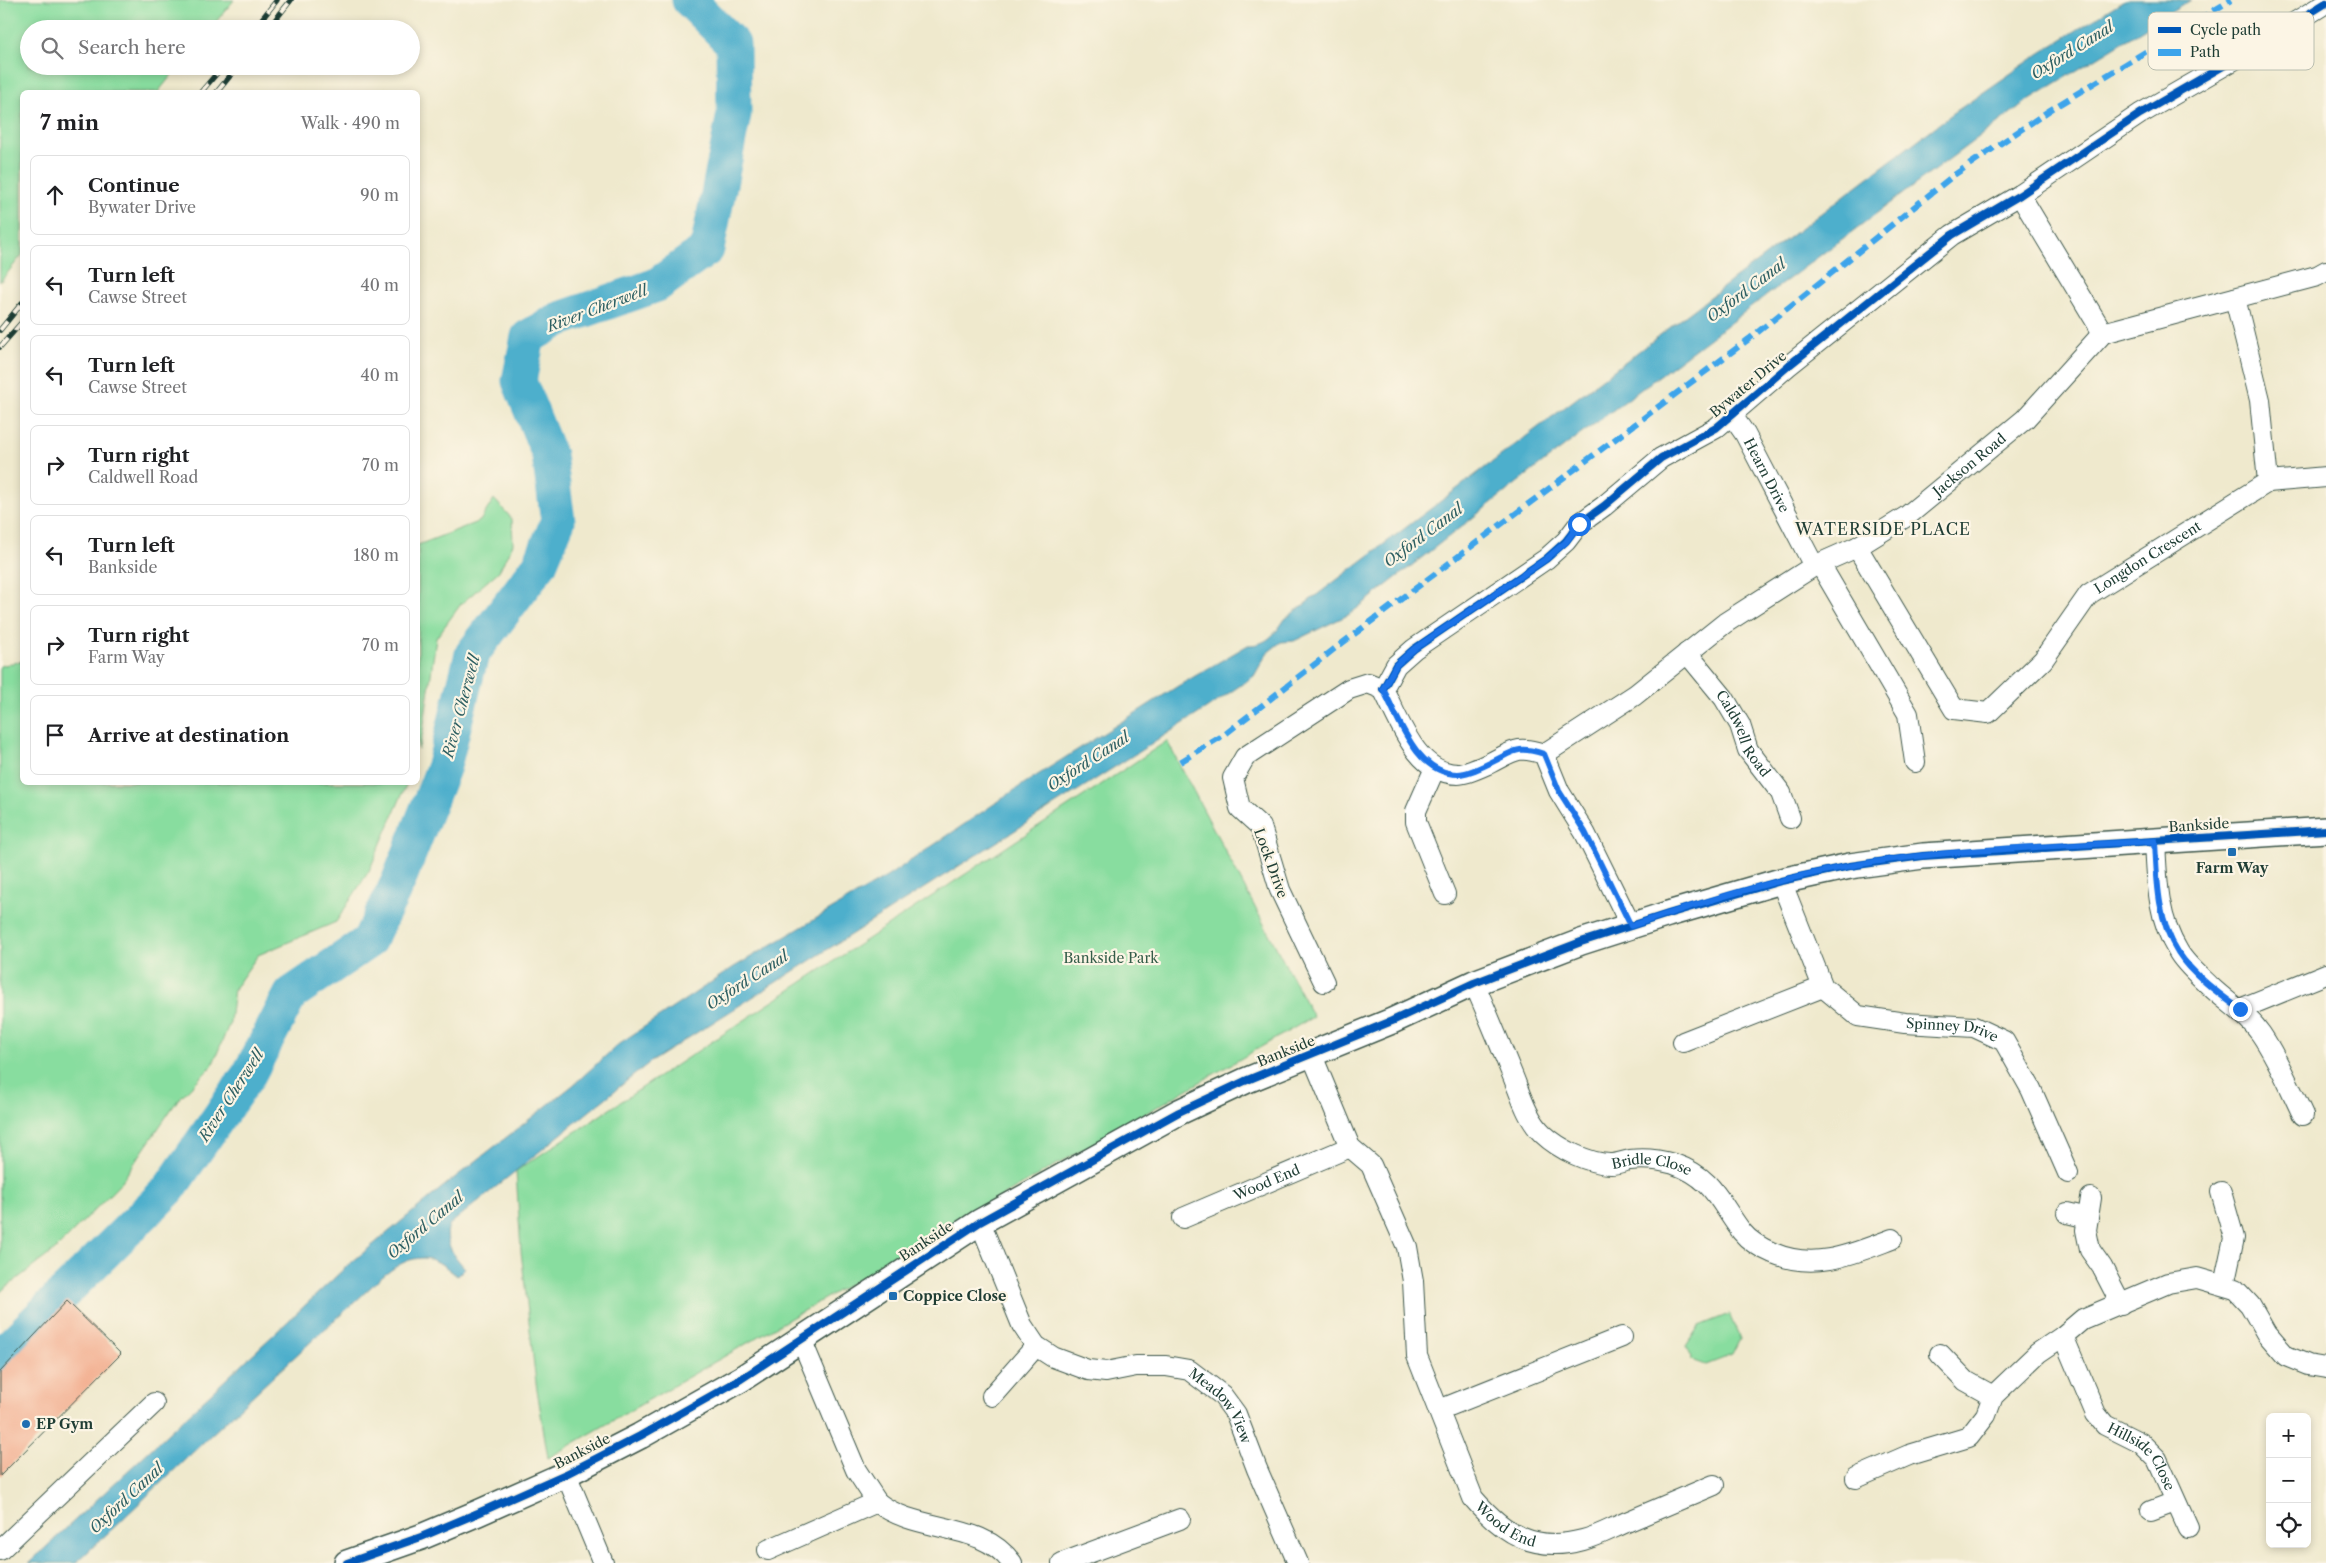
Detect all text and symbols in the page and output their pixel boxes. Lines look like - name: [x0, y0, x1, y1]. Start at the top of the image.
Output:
- legend: [2148, 12, 2314, 70]
- water label: Oxford Canal: [2027, 16, 2119, 83]
- search box: [20, 20, 420, 75]
- text: Cycle path: [2190, 21, 2261, 39]
- icon: search: [38, 34, 66, 62]
- text: Search here: [78, 36, 186, 59]
- text: Path: [2190, 43, 2220, 61]
- text: 7 min: [40, 110, 99, 135]
- text: Walk · 490 m: [301, 113, 400, 133]
- text: Continue: [88, 174, 180, 197]
- icon: ahead: [41, 181, 69, 209]
- text: 90 m: [360, 185, 399, 205]
- text: Bywater Drive: [88, 197, 196, 217]
- water label: Oxford Canal: [1703, 253, 1791, 326]
- text: Turn left: [88, 264, 175, 287]
- icon: left: [41, 271, 69, 299]
- text: 40 m: [360, 275, 399, 295]
- water label: River Cherwell: [543, 279, 652, 336]
- text: Cawse Street: [88, 287, 187, 307]
- street label: Bywater Drive: [1706, 347, 1790, 421]
- text: Turn left: [88, 354, 175, 377]
- icon: left: [41, 361, 69, 389]
- text: 40 m: [360, 365, 399, 385]
- text: Cawse Street: [88, 377, 187, 397]
- street label: Jackson Road: [1928, 429, 2010, 501]
- street label: Hearn Drive: [1740, 435, 1794, 516]
- text: Turn right: [88, 444, 189, 467]
- icon: right: [41, 451, 69, 479]
- text: 70 m: [362, 455, 399, 475]
- text: Caldwell Road: [88, 467, 198, 487]
- water label: Oxford Canal: [1380, 498, 1468, 571]
- route start: [1568, 513, 1591, 536]
- street label: Longdon Crescent: [2091, 517, 2204, 598]
- district label: WATERSIDE PLACE: [1794, 519, 1971, 539]
- text: Turn left: [88, 534, 175, 557]
- icon: left: [41, 541, 69, 569]
- text: 180 m: [353, 545, 399, 565]
- text: Bankside: [88, 557, 157, 577]
- text: Turn right: [88, 624, 189, 647]
- icon: right: [41, 631, 69, 659]
- text: 70 m: [362, 635, 399, 655]
- text: Farm Way: [88, 647, 165, 667]
- water label: River Cherwell: [438, 650, 484, 761]
- street label: Caldwell Road: [1712, 686, 1775, 781]
- icon: arrive: [41, 721, 69, 749]
- text: Arrive at destination: [88, 724, 289, 747]
- water label: Oxford Canal: [1043, 726, 1135, 795]
- street label: Bankside: [2168, 814, 2230, 836]
- street label: Lock Drive: [1250, 826, 1292, 901]
- marker: Farm Way: [2226, 846, 2238, 858]
- place label: Farm Way: [2196, 859, 2269, 877]
- water label: Oxford Canal: [702, 945, 794, 1014]
- park label: Bankside Park: [1064, 949, 1159, 967]
- route end: [2229, 998, 2252, 1021]
- street label: Spinney Drive: [1906, 1014, 2001, 1046]
- street label: Bankside: [1254, 1031, 1318, 1071]
- water label: River Cherwell: [194, 1044, 269, 1145]
- street label: Bridle Close: [1610, 1150, 1695, 1180]
- street label: Wood End: [1230, 1160, 1303, 1205]
- water label: Oxford Canal: [383, 1186, 469, 1263]
- street label: Bankside: [896, 1217, 957, 1265]
- place label: Coppice Close: [903, 1287, 1006, 1305]
- marker: Coppice Close: [887, 1290, 899, 1302]
- street label: Meadow View: [1185, 1364, 1256, 1446]
- map controls: [2266, 1413, 2311, 1548]
- button: +: [2266, 1413, 2311, 1458]
- place label: EP Gym: [36, 1415, 93, 1433]
- marker: EP Gym: [20, 1418, 32, 1430]
- street label: Hillside Close: [2104, 1419, 2179, 1493]
- street label: Bankside: [551, 1429, 613, 1473]
- water label: Oxford Canal: [85, 1457, 169, 1537]
- button: −: [2266, 1458, 2311, 1503]
- street label: Wood End: [1471, 1497, 1539, 1551]
- button: locate: [2266, 1503, 2311, 1548]

